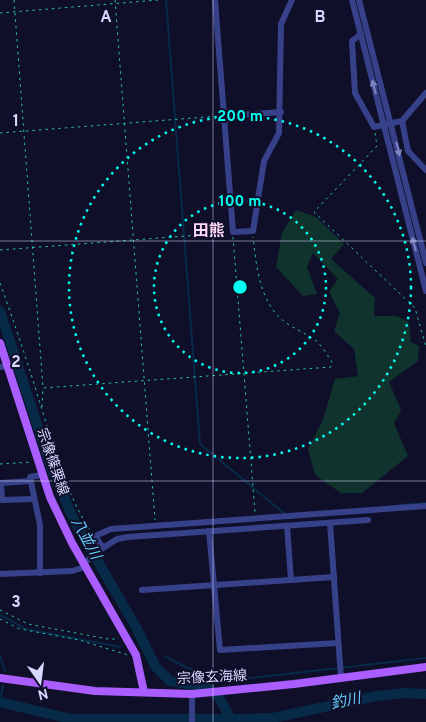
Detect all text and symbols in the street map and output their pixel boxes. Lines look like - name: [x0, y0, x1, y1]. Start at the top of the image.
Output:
- text: A: [100, 8, 112, 28]
- text: B: [314, 8, 326, 28]
- one-way arrow: [370, 79, 378, 94]
- text: 200 m: [217, 108, 263, 127]
- text: 1: [13, 112, 19, 132]
- one-way arrow: [394, 141, 402, 156]
- text: 100 m: [219, 193, 261, 212]
- district label: 田熊: [193, 221, 225, 242]
- one-way arrow: [410, 237, 418, 252]
- centre of rings: [231, 278, 249, 296]
- text: 2: [11, 353, 21, 373]
- street label: 宗像篠栗線: [33, 426, 72, 498]
- water label: 八並川: [66, 515, 105, 565]
- text: 3: [11, 593, 21, 613]
- north arrow: [15, 657, 65, 707]
- street label: 宗像玄海線: [177, 668, 247, 688]
- text: N: [36, 684, 50, 703]
- water label: 釣川: [329, 689, 365, 714]

